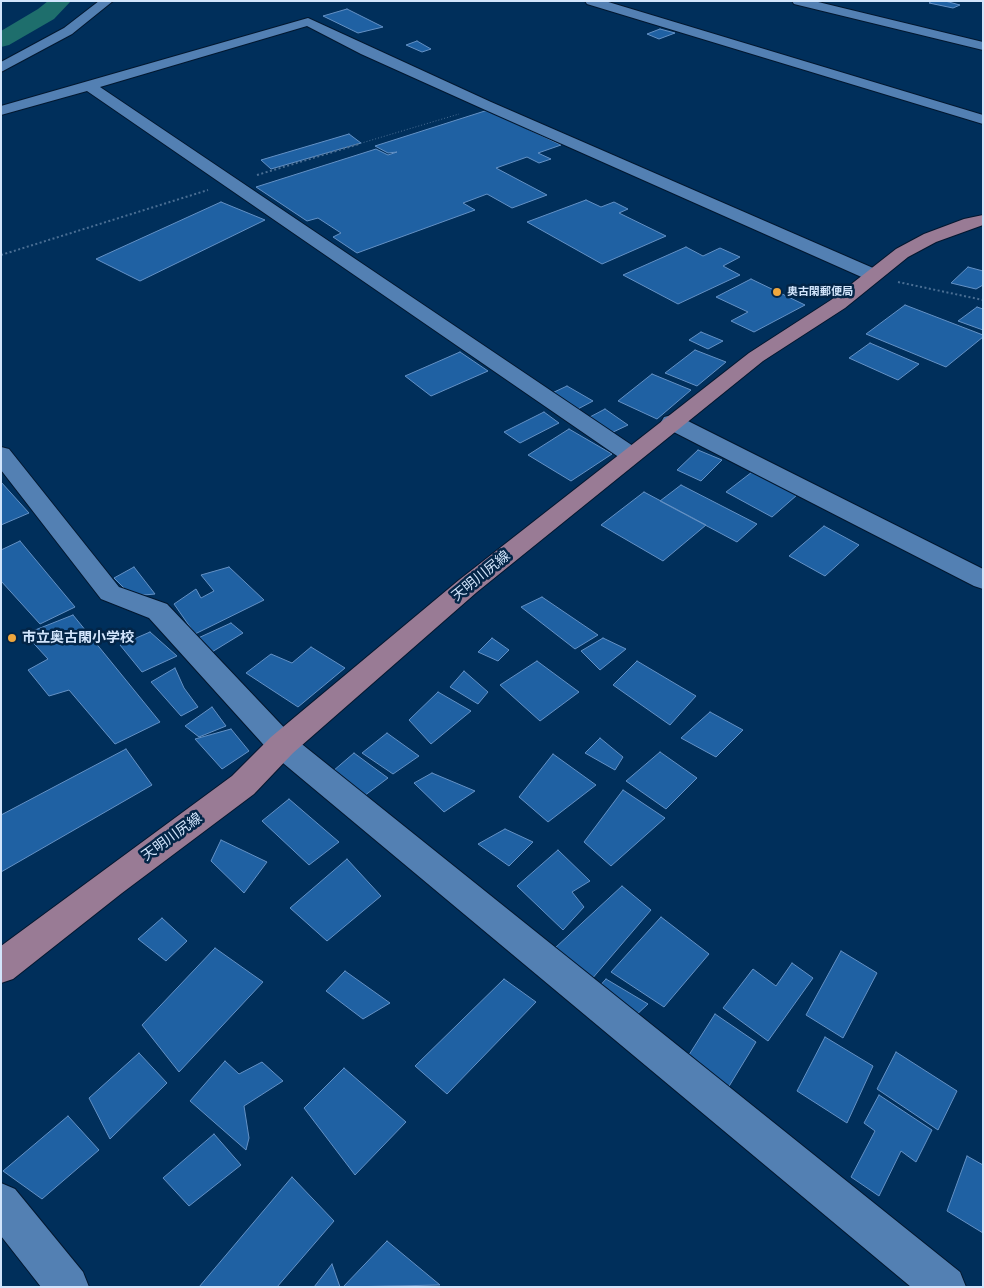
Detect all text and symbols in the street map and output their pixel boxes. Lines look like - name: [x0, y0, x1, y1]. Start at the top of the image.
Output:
- place label: 奥古閑郵便局: [787, 285, 853, 299]
- marker: 奥古閑郵便局: [771, 286, 783, 298]
- street label: 天明川尻線: [449, 547, 513, 605]
- place label: 市立奥古閑小学校: [22, 630, 134, 646]
- marker: 市立奥古閑小学校: [6, 632, 18, 644]
- street label: 天明川尻線: [139, 810, 205, 864]

